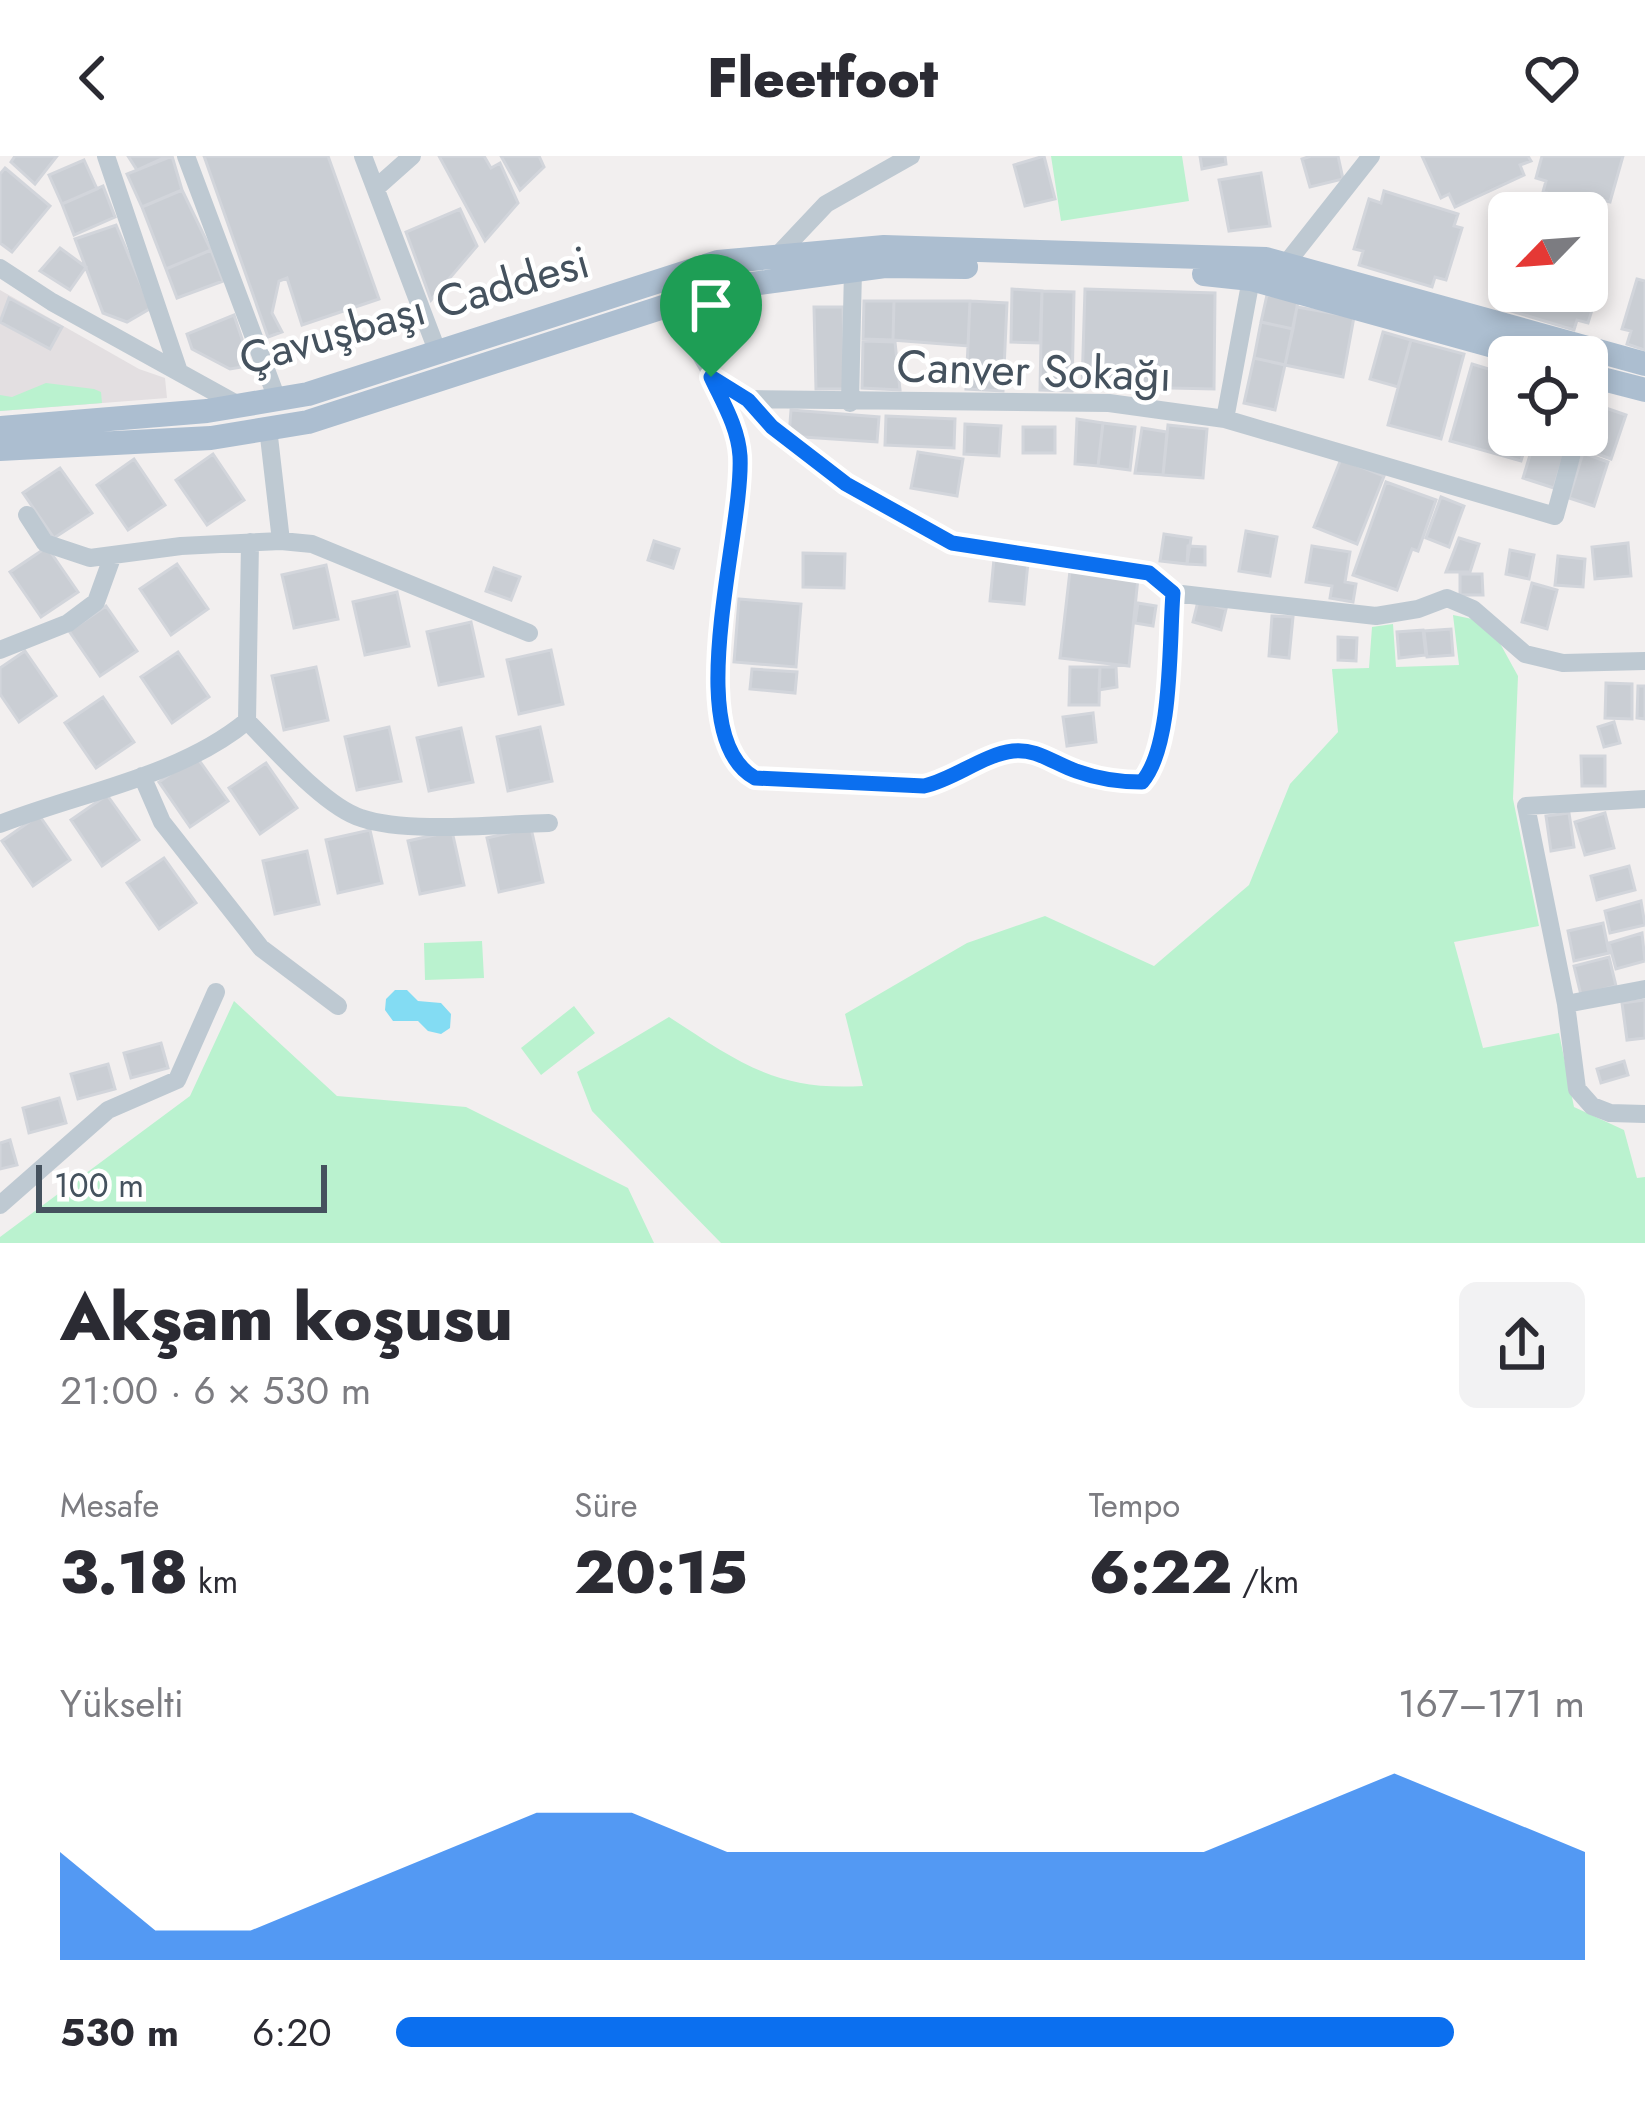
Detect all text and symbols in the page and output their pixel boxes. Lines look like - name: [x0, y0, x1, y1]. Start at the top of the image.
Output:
- text: Fleetfoot: [707, 39, 938, 117]
- icon: back: [60, 45, 126, 111]
- icon: heart: [1519, 45, 1585, 111]
- north arrow: [1488, 192, 1608, 312]
- map controls: [1488, 192, 1608, 456]
- street label: Çavuşbaşı Caddesi: [232, 229, 597, 392]
- pin: [660, 254, 762, 377]
- icon: arrive: [678, 272, 744, 338]
- street label: Canver Sokağı: [895, 333, 1173, 408]
- button: locate: [1488, 336, 1608, 456]
- scale bar: [36, 1159, 327, 1212]
- text: 100 m: [54, 1162, 144, 1209]
- text: Akşam koşusu: [60, 1269, 513, 1365]
- button: share: [1459, 1282, 1585, 1408]
- text: 21:00 · 6 × 530 m: [60, 1362, 371, 1419]
- text: Mesafe: [60, 1482, 159, 1529]
- text: Süre: [574, 1482, 638, 1529]
- text: Tempo: [1089, 1482, 1180, 1529]
- text: 3.18: [60, 1529, 188, 1616]
- text: 20:15: [574, 1529, 748, 1616]
- text: 6:22: [1089, 1529, 1232, 1616]
- text: km: [188, 1558, 238, 1605]
- text: /km: [1232, 1558, 1299, 1605]
- text: Yükselti: [60, 1675, 184, 1732]
- text: 167–171 m: [1398, 1675, 1585, 1732]
- text: 530 m: [60, 2004, 179, 2061]
- text: 6:20: [252, 2004, 332, 2061]

